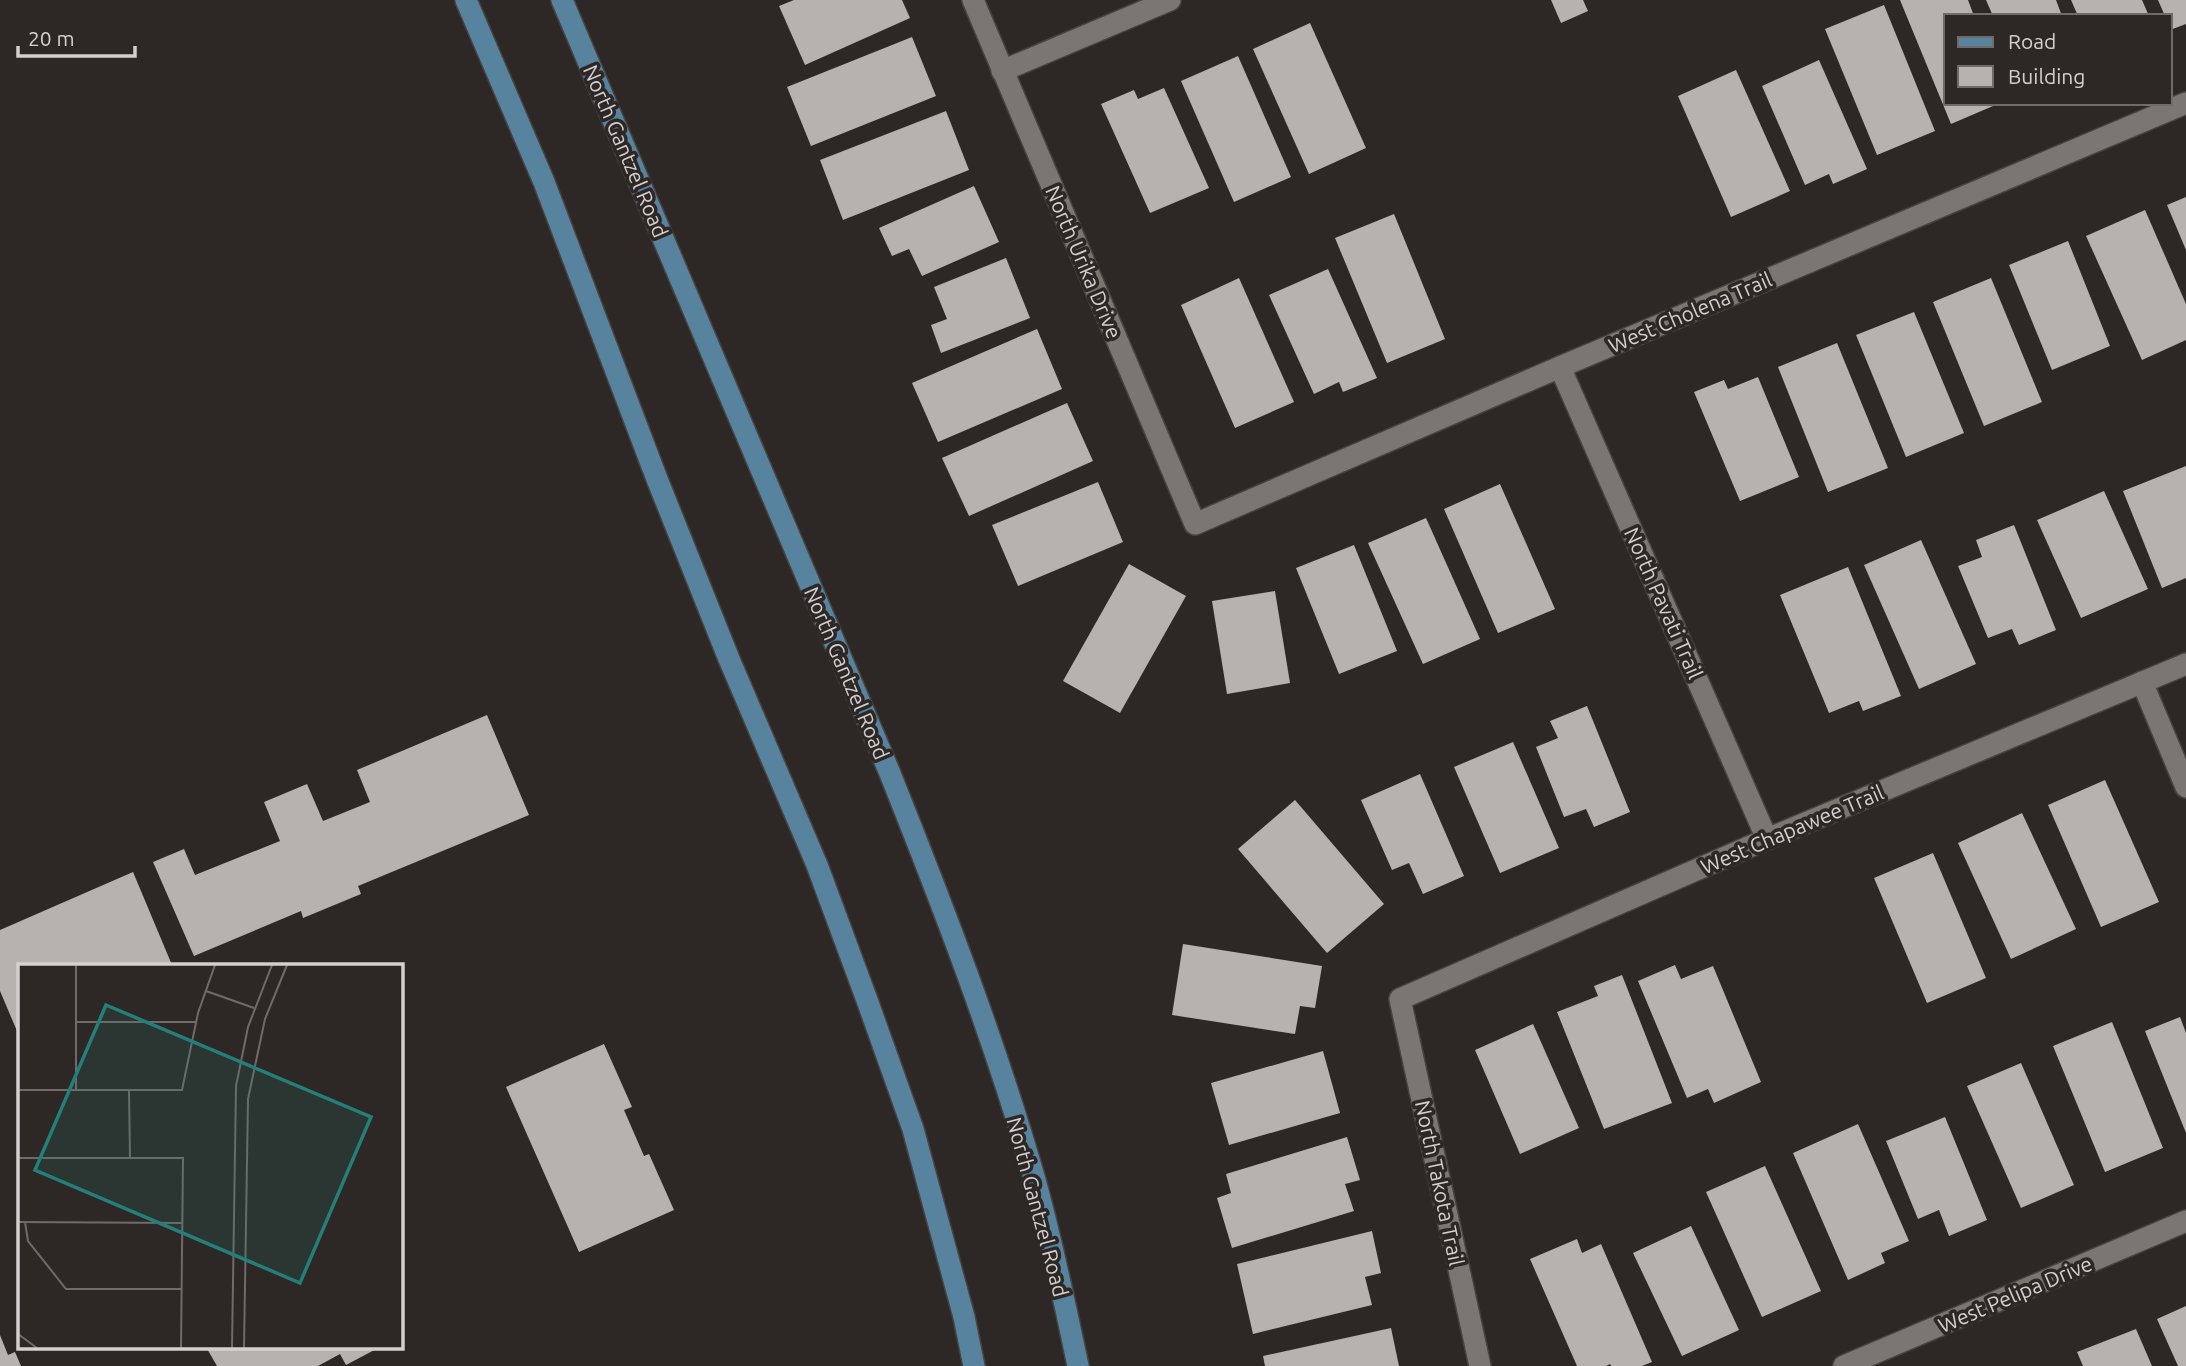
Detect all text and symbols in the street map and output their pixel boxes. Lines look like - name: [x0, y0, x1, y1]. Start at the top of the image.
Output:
- scale bar: [18, 14, 135, 58]
- legend: [1944, 14, 2172, 105]
- text: 20 m: [28, 26, 75, 50]
- text: Road: [2008, 29, 2056, 53]
- street label: North Gantzel Road: [579, 61, 673, 241]
- text: Building: [2008, 64, 2085, 88]
- street label: North Urika Drive: [1041, 182, 1127, 342]
- street label: West Cholena Trail: [1605, 267, 1775, 357]
- street label: North Pavati Trail: [1620, 524, 1708, 682]
- street label: North Gantzel Road: [800, 583, 894, 763]
- street label: West Chapawee Trail: [1697, 780, 1887, 878]
- inset map: [18, 964, 402, 1348]
- street label: North Takota Trail: [1411, 1098, 1469, 1268]
- street label: North Gantzel Road: [1002, 1115, 1074, 1299]
- street label: West Pelipa Drive: [1934, 1251, 2096, 1337]

